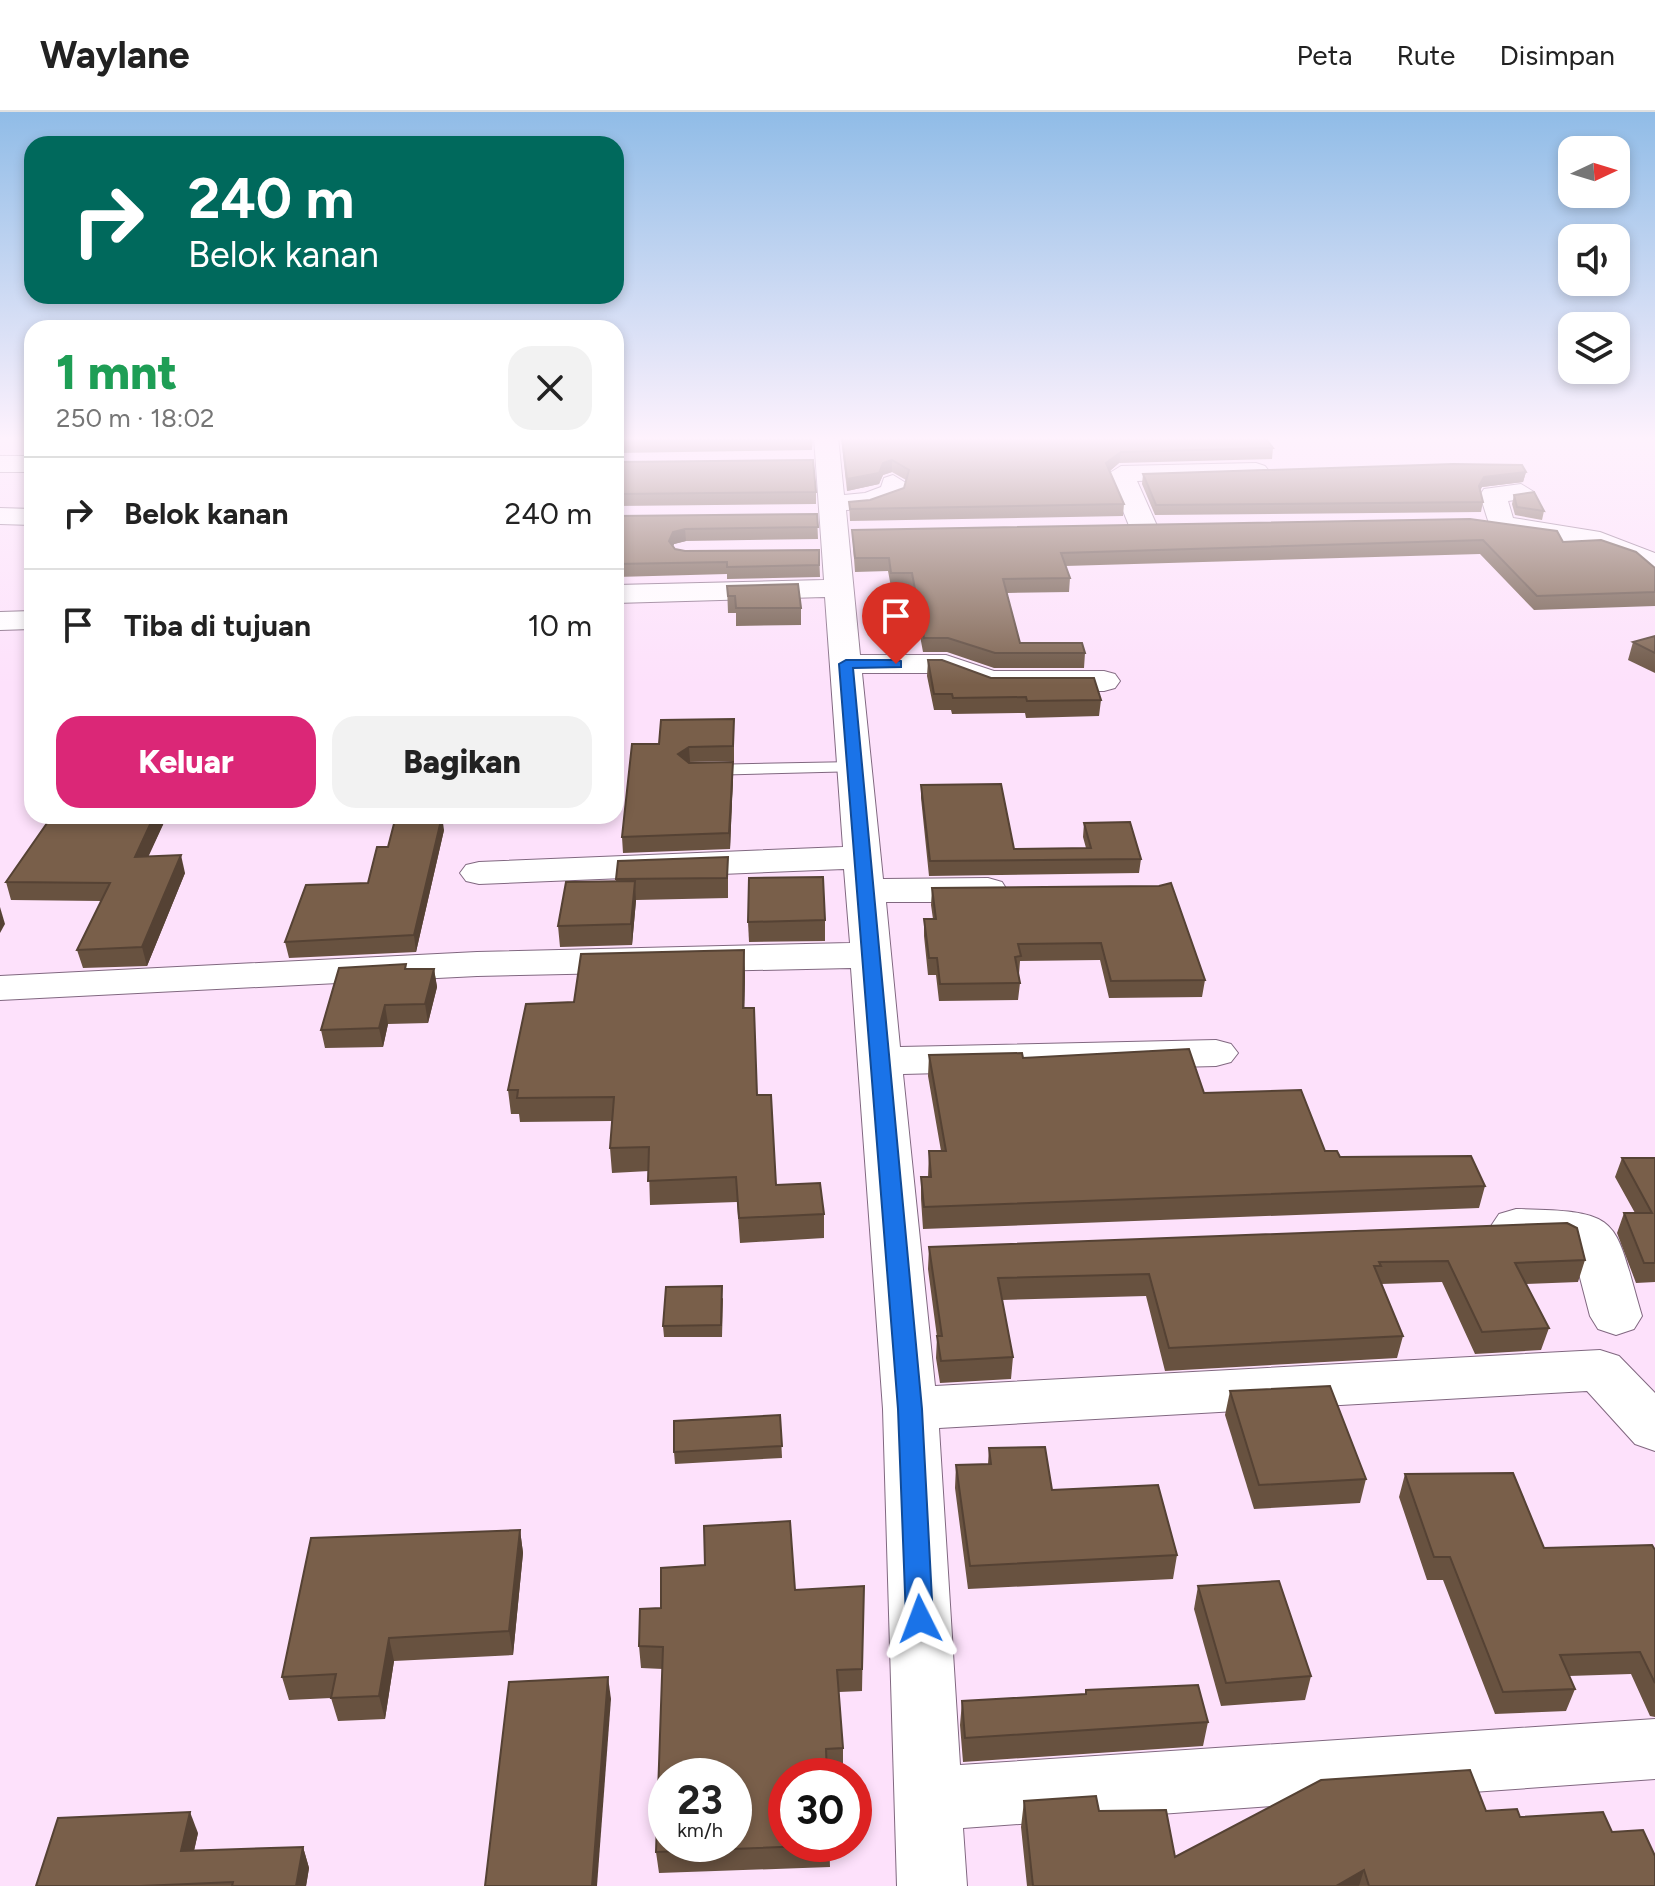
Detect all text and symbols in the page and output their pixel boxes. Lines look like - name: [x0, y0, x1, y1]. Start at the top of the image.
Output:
- text: Waylane: [40, 32, 190, 78]
- text: Peta: [1296, 38, 1352, 72]
- text: Rute: [1396, 38, 1455, 72]
- text: Disimpan: [1499, 38, 1615, 72]
- north arrow: [1558, 136, 1630, 208]
- map controls: [1558, 136, 1630, 384]
- text: 240 m: [188, 165, 354, 232]
- icon: right: [56, 168, 160, 272]
- button: sound: [1558, 224, 1630, 296]
- text: Belok kanan: [188, 233, 379, 276]
- button: layers: [1558, 312, 1630, 384]
- text: 1 mnt: [56, 343, 177, 401]
- button: close: [508, 346, 592, 430]
- text: 250 m · 18:02: [56, 402, 215, 434]
- icon: right: [56, 491, 100, 535]
- text: Belok kanan: [124, 495, 289, 532]
- text: 240 m: [504, 495, 592, 532]
- pin: [862, 582, 930, 664]
- icon: arrive: [874, 594, 918, 638]
- icon: arrive: [56, 603, 100, 647]
- text: Tiba di tujuan: [124, 607, 311, 644]
- text: 10 m: [527, 607, 592, 644]
- button: Keluar: [56, 716, 316, 808]
- button: Bagikan: [332, 716, 592, 808]
- position arrow: [878, 1577, 962, 1661]
- speed limit sign: 30: [768, 1758, 872, 1862]
- text: 23: [677, 1776, 723, 1824]
- text: km/h: [677, 1818, 723, 1842]

